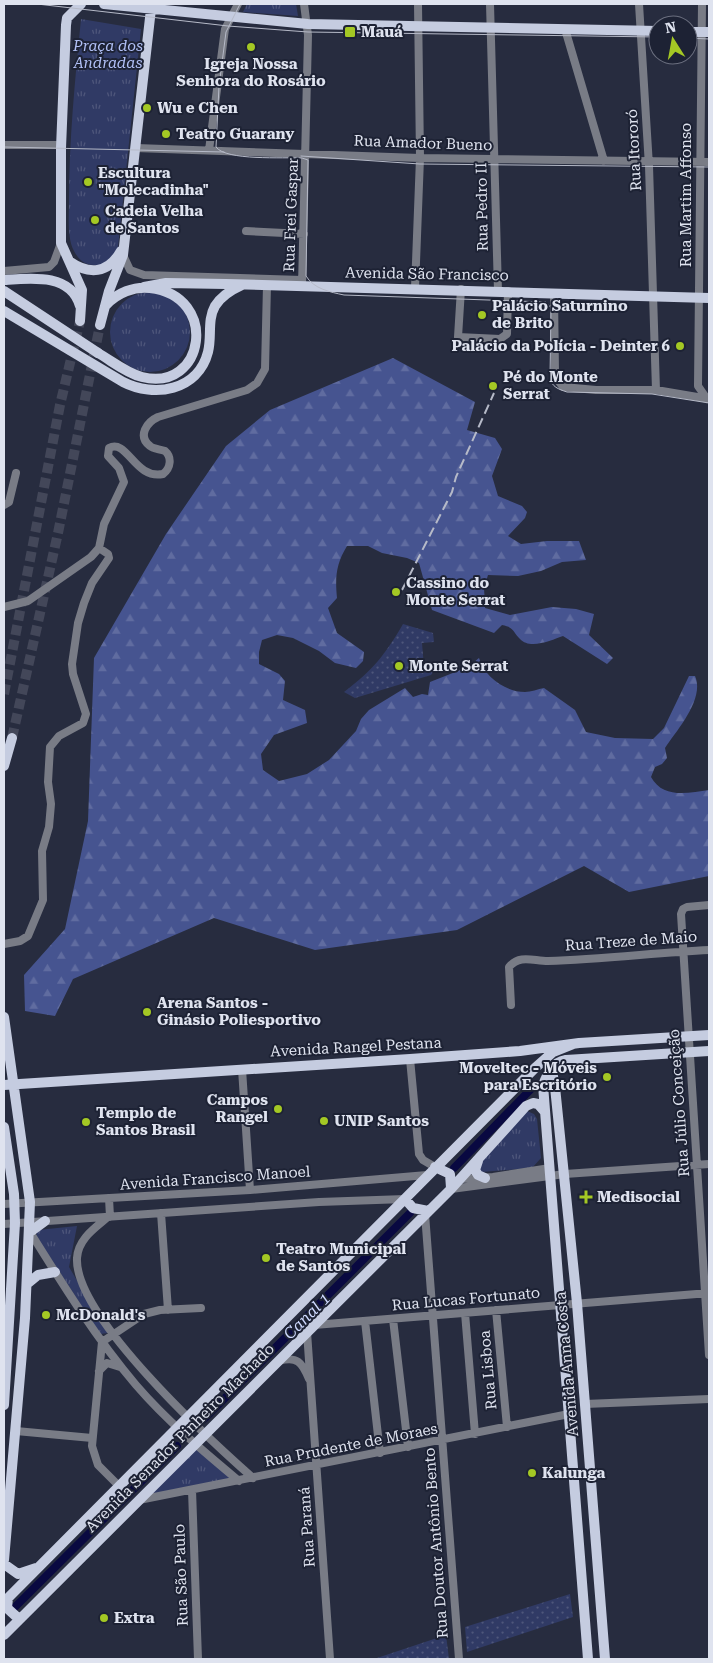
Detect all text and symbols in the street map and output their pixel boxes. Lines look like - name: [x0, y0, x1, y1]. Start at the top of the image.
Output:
- north arrow: [648, 15, 698, 65]
- text: N: [664, 18, 678, 36]
- place label: Mauá: [361, 23, 403, 41]
- marker: Mauá: [343, 25, 357, 39]
- park label: Praça dos Andradas: [72, 37, 143, 72]
- marker: Igreja Nossa Senhora do Rosário: [245, 41, 257, 53]
- place label: Igreja Nossa Senhora do Rosário: [176, 55, 326, 90]
- place label: Wu e Chen: [157, 99, 238, 117]
- marker: Wu e Chen: [141, 102, 153, 114]
- street label: Rua Itororó: [623, 109, 645, 191]
- street label: Rua Martim Affonso: [677, 123, 695, 267]
- place label: Teatro Guarany: [176, 125, 294, 143]
- marker: Teatro Guarany: [160, 128, 172, 140]
- street label: Rua Amador Bueno: [353, 132, 493, 154]
- street label: Rua Frei Gaspar: [280, 158, 302, 272]
- street label: Rua Pedro II: [472, 162, 492, 252]
- place label: Escultura "Molecadinha": [98, 164, 209, 199]
- marker: Escultura "Molecadinha": [82, 176, 94, 188]
- place label: Cadeia Velha de Santos: [105, 202, 203, 237]
- marker: Cadeia Velha de Santos: [89, 214, 101, 226]
- street label: Avenida São Francisco: [345, 264, 509, 284]
- place label: Palácio Saturnino de Brito: [492, 297, 628, 332]
- marker: Palácio Saturnino de Brito: [476, 309, 488, 321]
- place label: Palácio da Polícia - Deinter 6: [451, 337, 671, 355]
- marker: Palácio da Polícia - Deinter 6: [674, 340, 686, 352]
- place label: Pé do Monte Serrat: [503, 368, 598, 403]
- marker: Pé do Monte Serrat: [487, 380, 499, 392]
- place label: Cassino do Monte Serrat: [406, 574, 505, 609]
- marker: Cassino do Monte Serrat: [390, 586, 402, 598]
- place label: Monte Serrat: [409, 657, 508, 675]
- marker: Monte Serrat: [393, 660, 405, 672]
- street label: Rua Treze de Maio: [564, 927, 698, 955]
- place label: Arena Santos - Ginásio Poliesportivo: [157, 994, 321, 1029]
- marker: Arena Santos - Ginásio Poliesportivo: [141, 1006, 153, 1018]
- street label: Rua Júlio Conceição: [665, 1028, 693, 1178]
- street label: Avenida Rangel Pestana: [270, 1034, 442, 1060]
- place label: Moveltec - Móveis para Escritório: [459, 1059, 597, 1094]
- marker: Moveltec - Móveis para Escritório: [601, 1071, 613, 1083]
- place label: Campos Rangel: [207, 1091, 268, 1126]
- marker: Campos Rangel: [272, 1103, 284, 1115]
- place label: Templo de Santos Brasil: [96, 1104, 196, 1139]
- place label: UNIP Santos: [334, 1112, 429, 1130]
- marker: UNIP Santos: [318, 1115, 330, 1127]
- marker: Templo de Santos Brasil: [80, 1116, 92, 1128]
- street label: Avenida Francisco Manoel: [119, 1162, 311, 1194]
- place label: Medisocial: [597, 1188, 680, 1206]
- marker: Medisocial: [579, 1190, 593, 1204]
- place label: Teatro Municipal de Santos: [276, 1240, 406, 1275]
- marker: Teatro Municipal de Santos: [260, 1252, 272, 1264]
- street label: Rua Lucas Fortunato: [391, 1284, 541, 1314]
- water label: Canal 1: [280, 1289, 334, 1343]
- street label: Avenida Anna Costa: [552, 1291, 582, 1437]
- place label: McDonald's: [56, 1306, 146, 1324]
- marker: McDonald's: [40, 1309, 52, 1321]
- street label: Rua Lisboa: [476, 1330, 500, 1410]
- street label: Avenida Senador Pinheiro Machado: [82, 1340, 278, 1536]
- street label: Rua Prudente de Moraes: [263, 1419, 439, 1471]
- street label: Rua Doutor Antônio Bento: [420, 1447, 452, 1639]
- place label: Kalunga: [542, 1464, 605, 1482]
- marker: Kalunga: [526, 1467, 538, 1479]
- street label: Rua Paraná: [295, 1486, 319, 1568]
- street label: Rua São Paulo: [170, 1524, 192, 1626]
- place label: Extra: [114, 1609, 155, 1627]
- marker: Extra: [98, 1612, 110, 1624]

